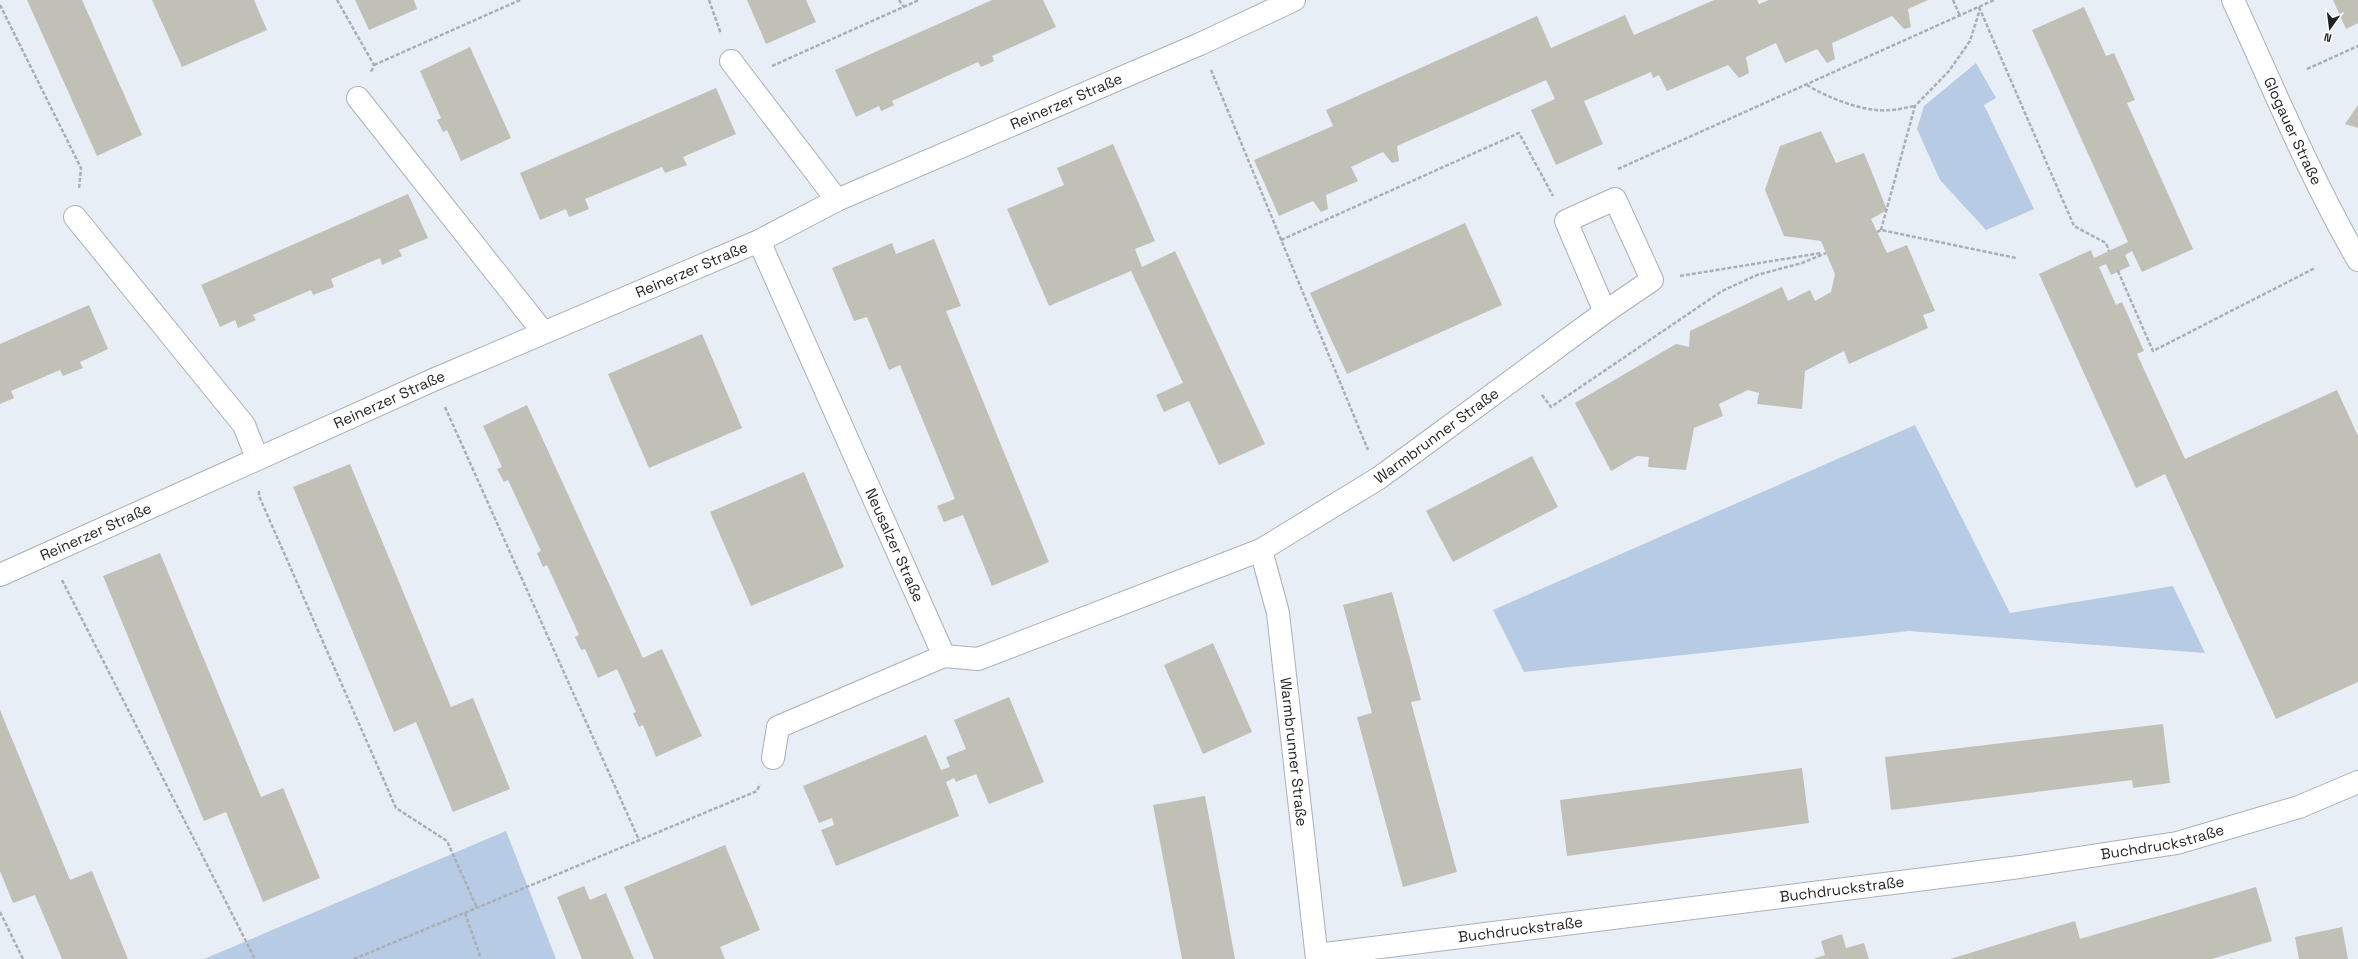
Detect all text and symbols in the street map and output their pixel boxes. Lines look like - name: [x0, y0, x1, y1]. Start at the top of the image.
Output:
- north arrow: [2310, 8, 2350, 48]
- text: N: [2322, 30, 2333, 45]
- street label: Reinerzer Straße: [1007, 68, 1125, 133]
- street label: Glogauer Straße: [2260, 74, 2327, 188]
- street label: Reinerzer Straße: [632, 237, 751, 302]
- street label: Reinerzer Straße: [330, 366, 448, 433]
- street label: Warmbrunner Straße: [1370, 383, 1502, 487]
- street label: Neusalzer Straße: [861, 485, 929, 605]
- street label: Reinerzer Straße: [37, 498, 154, 565]
- street label: Warmbrunner Straße: [1276, 676, 1312, 828]
- street label: Buchdruckstraße: [2099, 820, 2226, 864]
- street label: Buchdruckstraße: [1778, 872, 1905, 906]
- street label: Buchdruckstraße: [1457, 912, 1584, 946]

